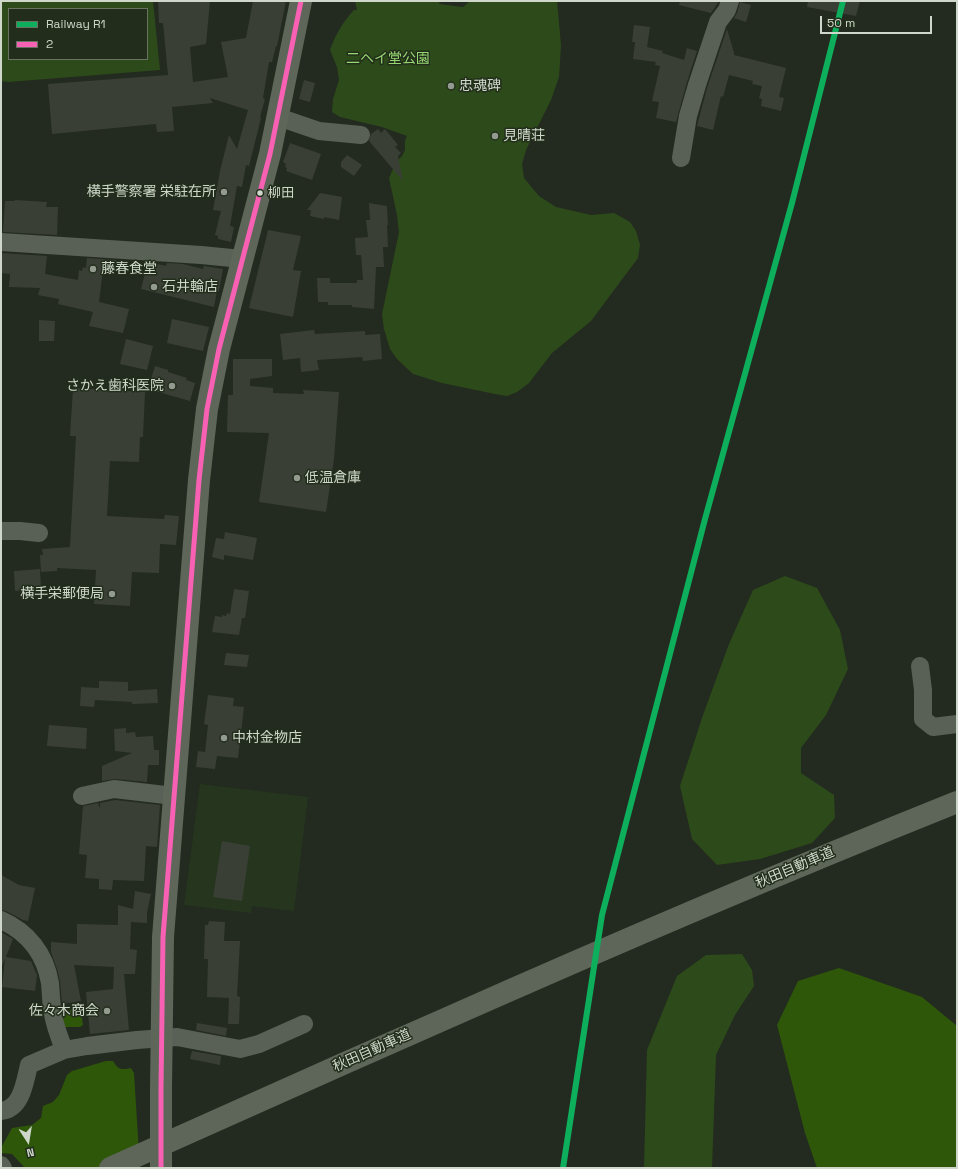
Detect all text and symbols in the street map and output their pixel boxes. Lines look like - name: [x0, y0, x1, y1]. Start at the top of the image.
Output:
- legend: [8, 8, 148, 60]
- scale bar: [822, 8, 934, 34]
- text: 50 m: [827, 15, 855, 31]
- text: Railway R1: [46, 16, 106, 32]
- text: 2: [46, 36, 53, 52]
- park label: 二ヘイ堂公園: [346, 51, 430, 67]
- place label: 忠魂碑: [459, 78, 501, 94]
- marker: 忠魂碑: [446, 81, 456, 91]
- place label: 見晴荘: [503, 128, 545, 144]
- marker: 見晴荘: [490, 131, 500, 141]
- place label: 横手警察署 栄駐在所: [86, 184, 216, 200]
- place label: 柳田: [268, 185, 294, 201]
- marker: 横手警察署 栄駐在所: [219, 187, 229, 197]
- marker: 柳田: [255, 188, 265, 198]
- place label: 藤春食堂: [101, 261, 157, 277]
- marker: 藤春食堂: [88, 264, 98, 274]
- place label: 石井輪店: [162, 279, 218, 295]
- marker: 石井輪店: [149, 282, 159, 292]
- place label: さかえ歯科医院: [66, 378, 164, 394]
- marker: さかえ歯科医院: [167, 381, 177, 391]
- place label: 低温倉庫: [305, 470, 361, 486]
- marker: 低温倉庫: [292, 473, 302, 483]
- place label: 横手栄郵便局: [20, 586, 104, 602]
- marker: 横手栄郵便局: [107, 589, 117, 599]
- place label: 中村金物店: [232, 730, 302, 746]
- marker: 中村金物店: [219, 733, 229, 743]
- street label: 秋田自動車道: [753, 844, 837, 892]
- place label: 佐々木商会: [29, 1003, 99, 1019]
- marker: 佐々木商会: [102, 1006, 112, 1016]
- street label: 秋田自動車道: [330, 1026, 414, 1076]
- north arrow: [8, 1121, 48, 1161]
- text: N: [25, 1145, 36, 1160]

